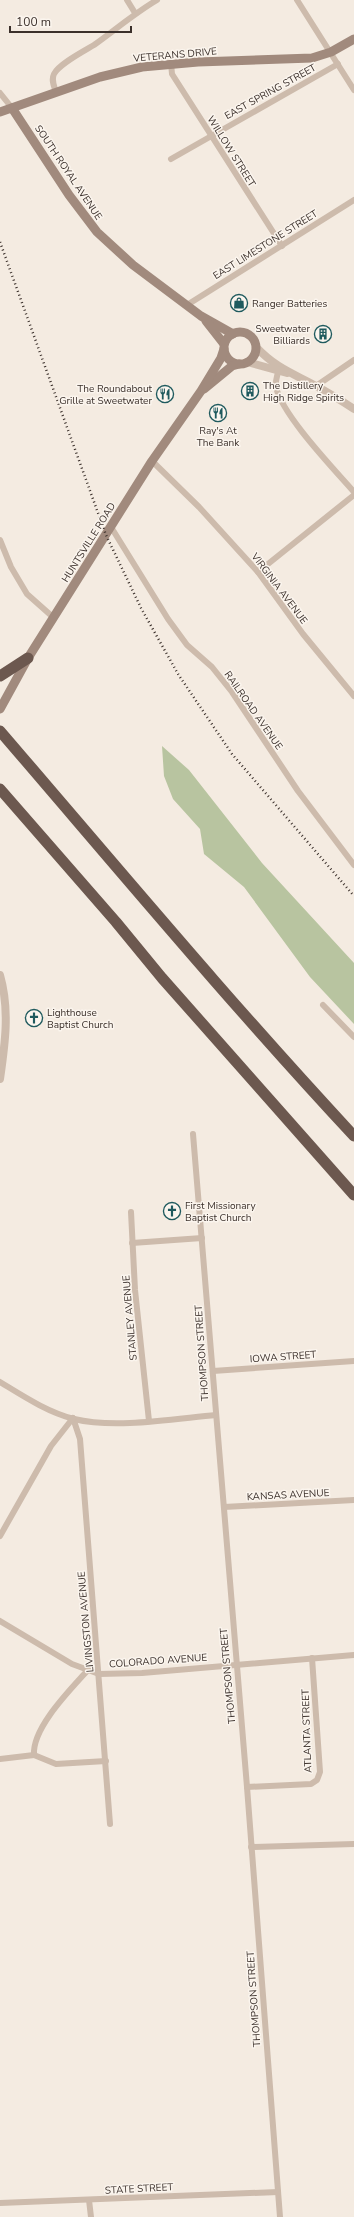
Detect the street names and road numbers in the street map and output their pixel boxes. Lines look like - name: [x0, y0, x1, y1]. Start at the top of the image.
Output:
- street label: VETERANS DRIVE: [132, 44, 218, 66]
- street label: EAST SPRING STREET: [222, 61, 319, 123]
- street label: WILLOW STREET: [204, 113, 259, 190]
- street label: SOUTH ROYAL AVENUE: [31, 122, 105, 223]
- street label: EAST LIMESTONE STREET: [210, 207, 321, 283]
- street label: HUNTSVILLE ROAD: [59, 500, 119, 585]
- street label: VIRGINIA AVENUE: [247, 549, 311, 627]
- street label: RAILROAD AVENUE: [221, 668, 286, 753]
- street label: STANLEY AVENUE: [119, 1274, 141, 1361]
- street label: THOMPSON STREET: [192, 1304, 212, 1401]
- street label: IOWA STREET: [249, 1348, 317, 1366]
- street label: KANSAS AVENUE: [246, 1486, 330, 1504]
- street label: LIVINGSTON AVENUE: [75, 1571, 97, 1673]
- street label: THOMPSON STREET: [217, 1627, 239, 1724]
- street label: COLORADO AVENUE: [108, 1651, 208, 1671]
- street label: ATLANTA STREET: [299, 1689, 315, 1773]
- street label: THOMPSON STREET: [244, 1950, 264, 2047]
- street label: STATE STREET: [104, 2180, 174, 2198]

